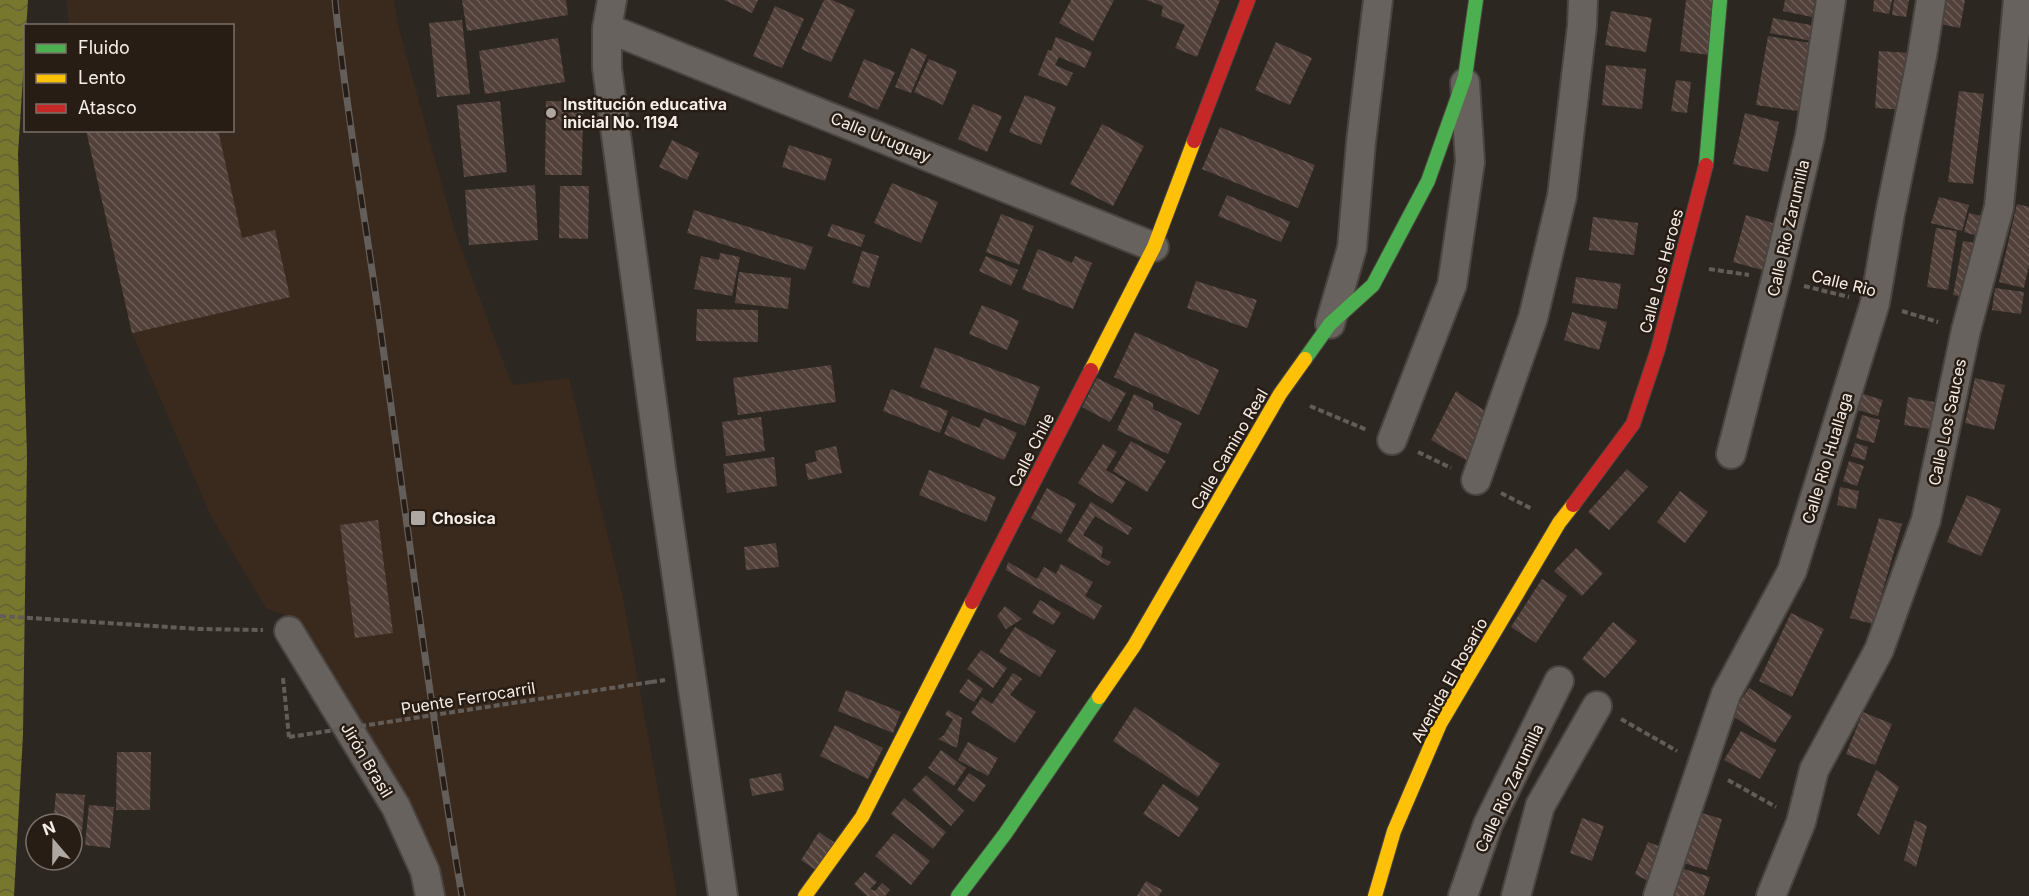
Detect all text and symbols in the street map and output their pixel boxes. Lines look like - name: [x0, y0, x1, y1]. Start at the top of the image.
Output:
- legend: [24, 24, 234, 132]
- text: Fluido: [78, 37, 130, 58]
- text: Lento: [78, 67, 126, 88]
- place label: Institución educativa inicial No. 1194: [563, 94, 727, 132]
- text: Atasco: [78, 97, 137, 118]
- marker: Institución educativa inicial No. 1194: [544, 106, 558, 120]
- street label: Calle Uruguay: [828, 108, 934, 166]
- street label: Calle Rio Zarumilla: [1763, 158, 1813, 298]
- street label: Calle Los Heroes: [1635, 207, 1687, 335]
- street label: Calle Rio: [1810, 265, 1878, 301]
- street label: Calle Los Sauces: [1924, 357, 1970, 487]
- street label: Calle Camino Real: [1186, 385, 1272, 513]
- street label: Calle Rio Huallaga: [1797, 390, 1857, 526]
- street label: Calle Chile: [1004, 410, 1058, 490]
- place label: Chosica: [432, 508, 496, 528]
- marker: Chosica: [409, 509, 427, 527]
- street label: Avenida El Rosario: [1406, 614, 1492, 746]
- street label: Puente Ferrocarril: [399, 678, 537, 718]
- street label: Jirón Brasil: [337, 719, 397, 801]
- street label: Calle Rio Zarumilla: [1470, 720, 1548, 856]
- north arrow: [24, 812, 84, 872]
- text: N: [40, 816, 58, 839]

